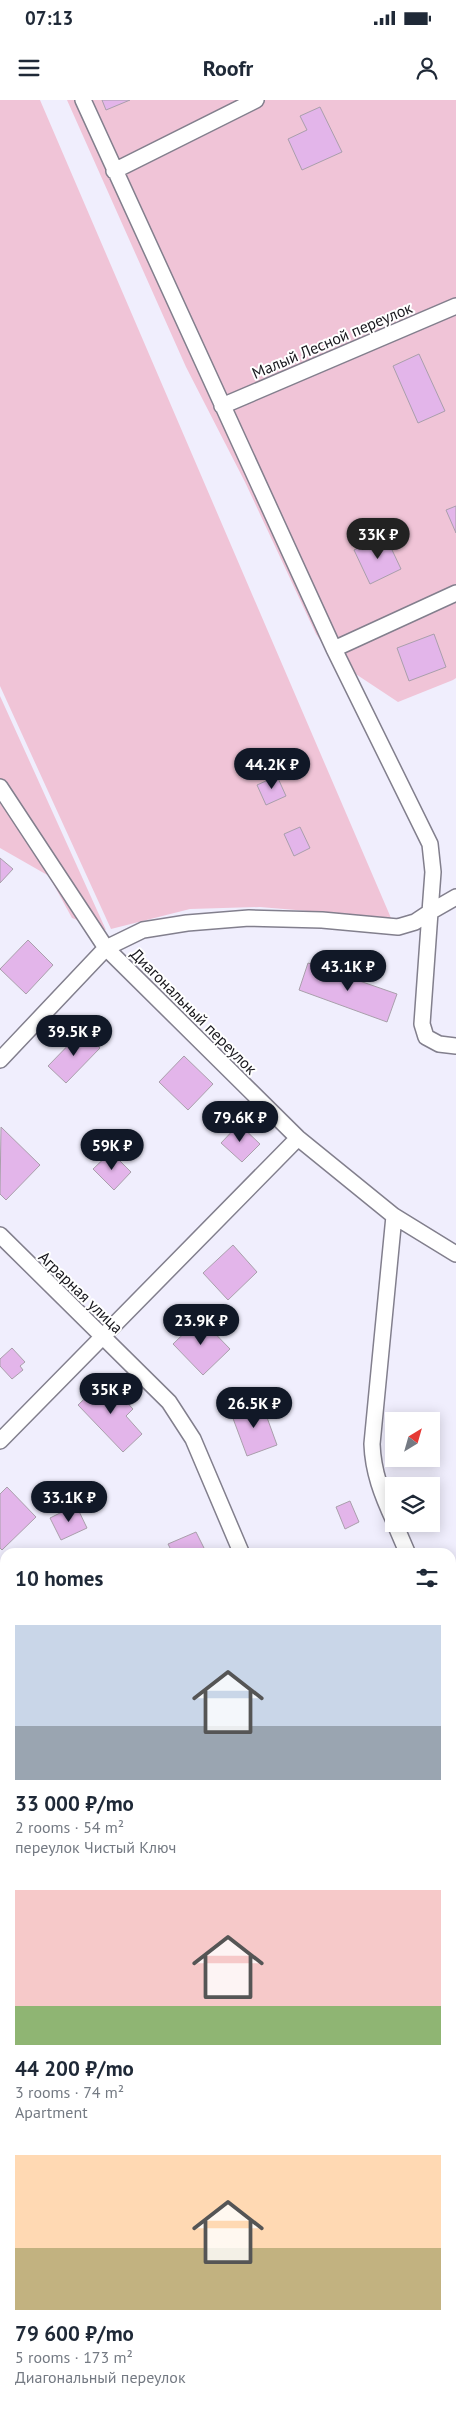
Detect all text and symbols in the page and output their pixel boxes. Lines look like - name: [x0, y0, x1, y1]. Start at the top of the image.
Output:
- text: 07:13: [25, 6, 73, 30]
- icon: menu: [15, 54, 43, 82]
- text: Roofr: [203, 54, 253, 82]
- icon: person: [413, 54, 441, 82]
- street label: Малый Лесной переулок: [249, 297, 415, 383]
- pin: 33K ₽: [343, 518, 413, 560]
- text: 33K ₽: [358, 524, 398, 544]
- pin: 44.2K ₽: [226, 748, 318, 790]
- text: 44.2K ₽: [245, 754, 299, 774]
- street label: Диагональный переулок: [127, 944, 262, 1079]
- pin: 43.1K ₽: [302, 950, 394, 992]
- text: 43.1K ₽: [321, 956, 375, 976]
- pin: 39.5K ₽: [28, 1014, 120, 1057]
- text: 39.5K ₽: [47, 1021, 101, 1041]
- pin: 79.6K ₽: [194, 1100, 286, 1143]
- text: 79.6K ₽: [213, 1107, 267, 1127]
- pin: 59K ₽: [77, 1128, 147, 1171]
- text: 59K ₽: [92, 1135, 132, 1155]
- street label: Аграрная улица: [35, 1247, 127, 1337]
- pin: 23.9K ₽: [155, 1304, 247, 1346]
- text: 23.9K ₽: [174, 1310, 228, 1330]
- pin: 35K ₽: [76, 1372, 146, 1415]
- text: 35K ₽: [91, 1379, 131, 1399]
- pin: 26.5K ₽: [208, 1386, 300, 1429]
- text: 26.5K ₽: [227, 1393, 281, 1413]
- north arrow: [385, 1412, 440, 1468]
- map controls: [385, 1412, 440, 1532]
- button: layers: [385, 1477, 440, 1532]
- pin: 33.1K ₽: [23, 1480, 115, 1523]
- text: 33.1K ₽: [42, 1487, 96, 1507]
- icon: filters: [413, 1564, 441, 1592]
- text: 10 homes: [15, 1565, 103, 1592]
- icon: home: [183, 1657, 273, 1747]
- text: 33 000 ₽/mo: [15, 1790, 134, 1817]
- text: 2 rooms · 54 m²: [15, 1817, 124, 1837]
- text: переулок Чистый Ключ: [15, 1837, 176, 1857]
- icon: home: [183, 1922, 273, 2012]
- text: 44 200 ₽/mo: [15, 2055, 134, 2082]
- text: 3 rooms · 74 m²: [15, 2082, 124, 2102]
- text: Apartment: [15, 2102, 88, 2122]
- icon: home: [183, 2187, 273, 2277]
- text: 79 600 ₽/mo: [15, 2320, 134, 2347]
- text: 5 rooms · 173 m²: [15, 2347, 133, 2367]
- text: Диагональный переулок: [15, 2367, 186, 2387]

